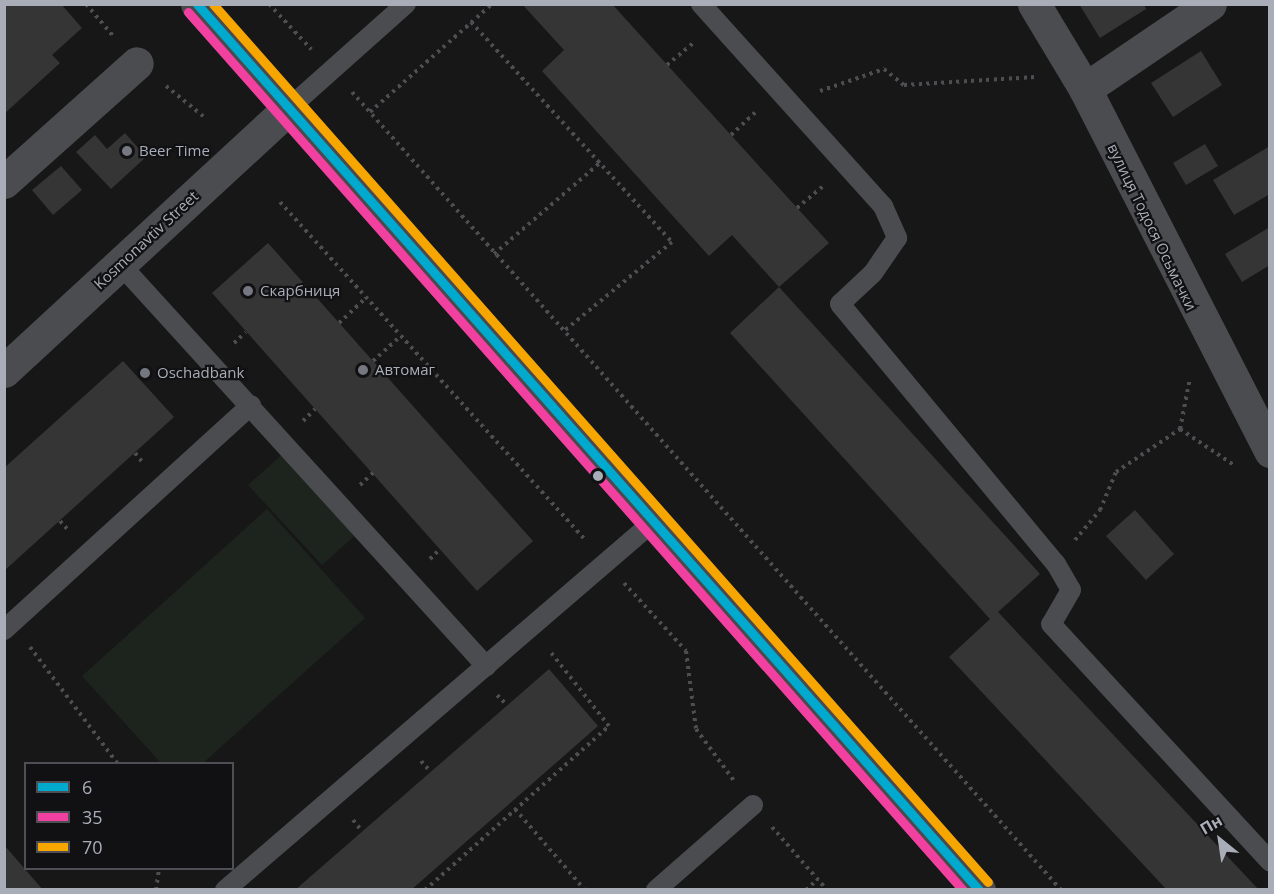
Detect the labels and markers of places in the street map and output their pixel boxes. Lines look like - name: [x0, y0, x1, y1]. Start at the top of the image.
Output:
- place label: Beer Time: [139, 142, 210, 160]
- marker: Beer Time: [120, 144, 134, 158]
- place label: Скарбниця: [260, 282, 340, 300]
- marker: Скарбниця: [241, 284, 255, 298]
- place label: Автомаг: [375, 361, 435, 379]
- marker: Автомаг: [356, 363, 370, 377]
- place label: Oschadbank: [157, 364, 244, 382]
- marker: Oschadbank: [138, 366, 152, 380]
- unlabelled marker: [592, 470, 604, 482]

